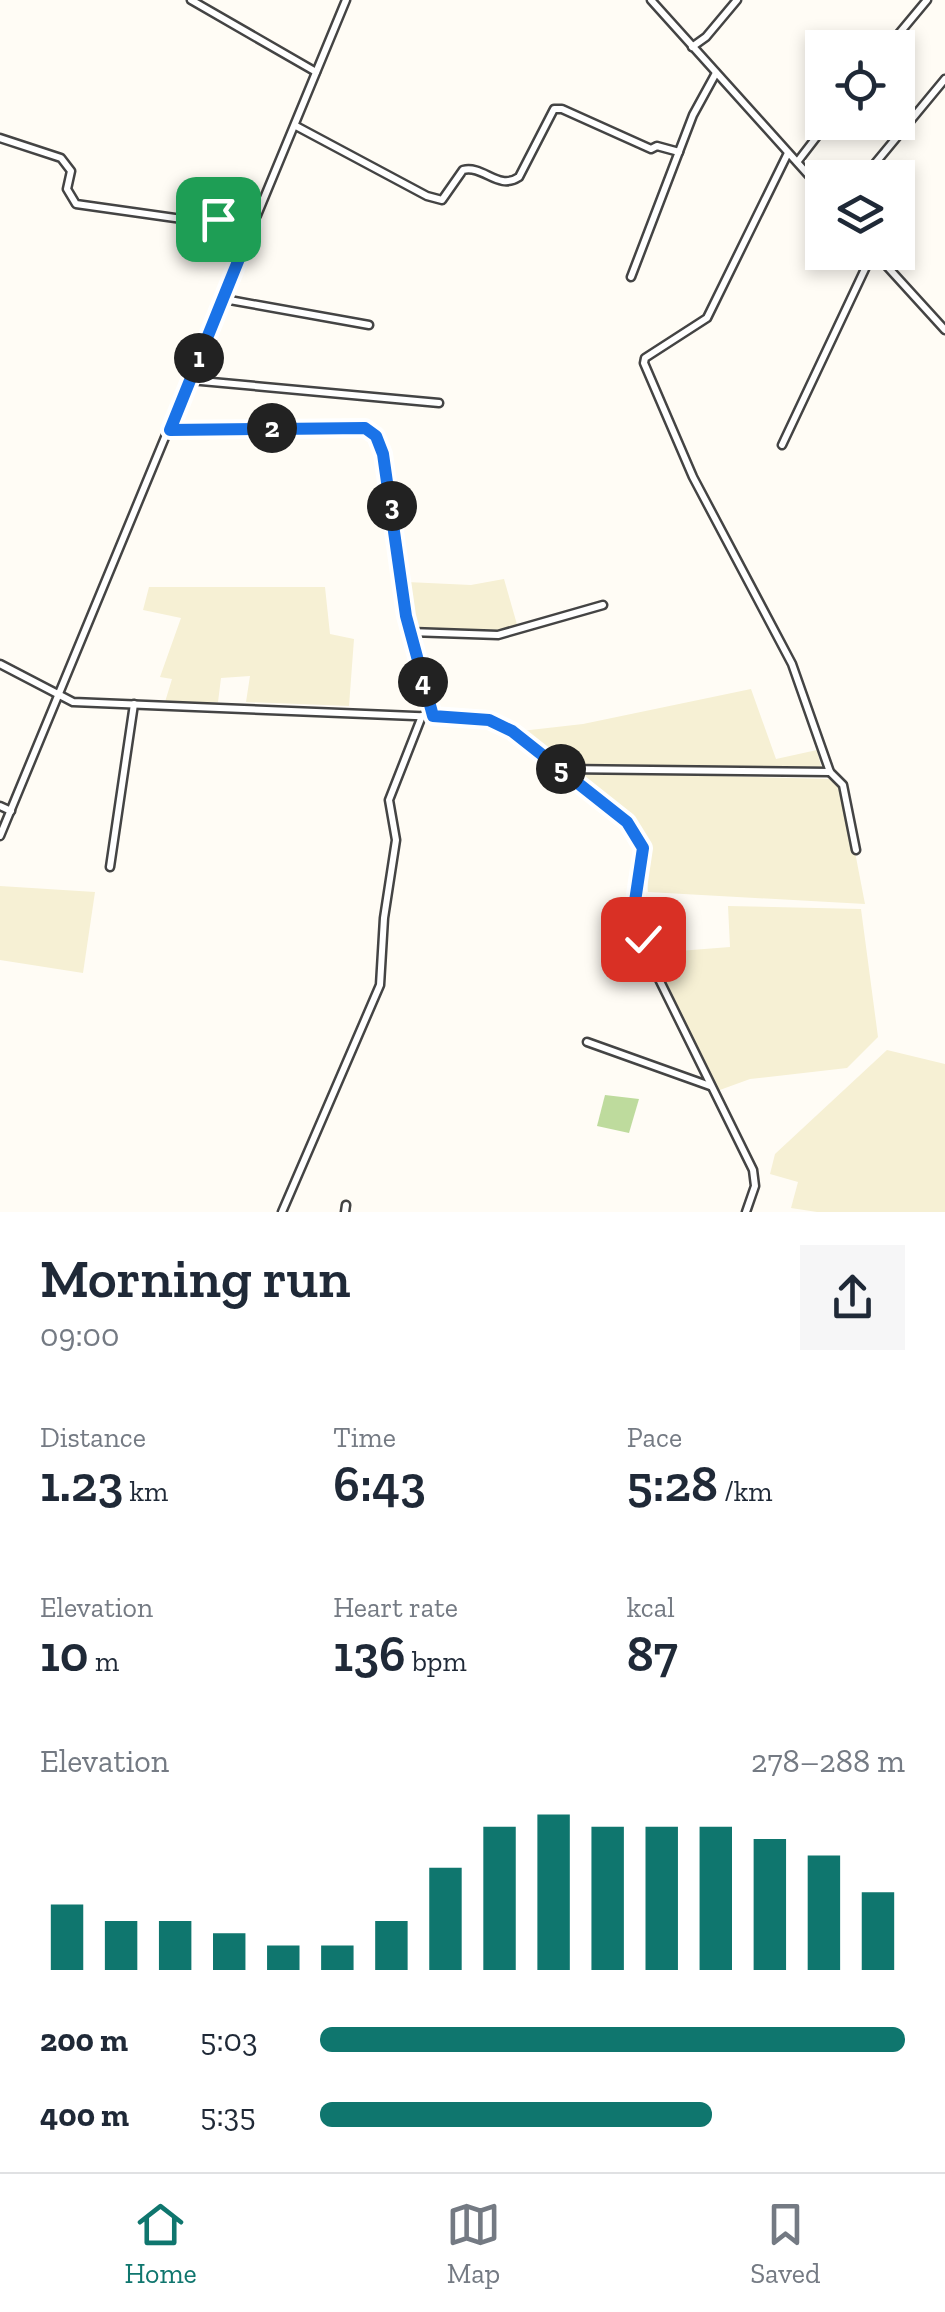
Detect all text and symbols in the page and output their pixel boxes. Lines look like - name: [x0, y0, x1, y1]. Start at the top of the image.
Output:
- map controls: [805, 30, 915, 270]
- button: locate: [805, 30, 915, 140]
- button: layers: [805, 160, 915, 270]
- pin: [176, 177, 261, 262]
- icon: arrive: [191, 192, 246, 247]
- pin: 1: [174, 333, 224, 383]
- text: 1: [193, 341, 205, 374]
- pin: 2: [247, 403, 297, 453]
- text: 2: [264, 411, 280, 444]
- pin: 3: [367, 481, 417, 531]
- text: 3: [385, 489, 399, 522]
- pin: 4: [398, 657, 448, 707]
- text: 4: [415, 665, 431, 698]
- pin: 5: [536, 744, 586, 794]
- text: 5: [554, 752, 568, 785]
- pin: [601, 897, 686, 982]
- icon: check: [616, 912, 671, 967]
- text: Morning run: [40, 1245, 351, 1311]
- button: share: [800, 1245, 905, 1350]
- text: 09:00: [40, 1316, 119, 1354]
- text: Distance: [40, 1421, 146, 1454]
- text: Time: [333, 1421, 396, 1454]
- text: Pace: [627, 1421, 682, 1454]
- text: 1.23: [40, 1454, 123, 1514]
- text: 6:43: [333, 1454, 426, 1514]
- text: 5:28: [627, 1454, 718, 1514]
- text: km: [123, 1475, 168, 1508]
- text: /km: [718, 1475, 772, 1508]
- text: Elevation: [40, 1591, 153, 1624]
- text: Heart rate: [333, 1591, 458, 1624]
- text: kcal: [627, 1591, 675, 1624]
- text: 10: [40, 1624, 89, 1684]
- text: 136: [333, 1624, 406, 1684]
- text: 87: [627, 1624, 678, 1684]
- text: m: [89, 1645, 119, 1678]
- text: bpm: [406, 1645, 467, 1678]
- text: Elevation: [40, 1742, 169, 1780]
- text: 278–288 m: [751, 1742, 905, 1780]
- text: 200 m: [40, 2021, 128, 2059]
- text: 5:03: [200, 2021, 258, 2059]
- text: 400 m: [40, 2096, 129, 2134]
- text: 5:35: [200, 2096, 256, 2134]
- tab: Home: [125, 2197, 197, 2290]
- tab: Map: [446, 2197, 501, 2290]
- tab: Saved: [750, 2197, 820, 2290]

